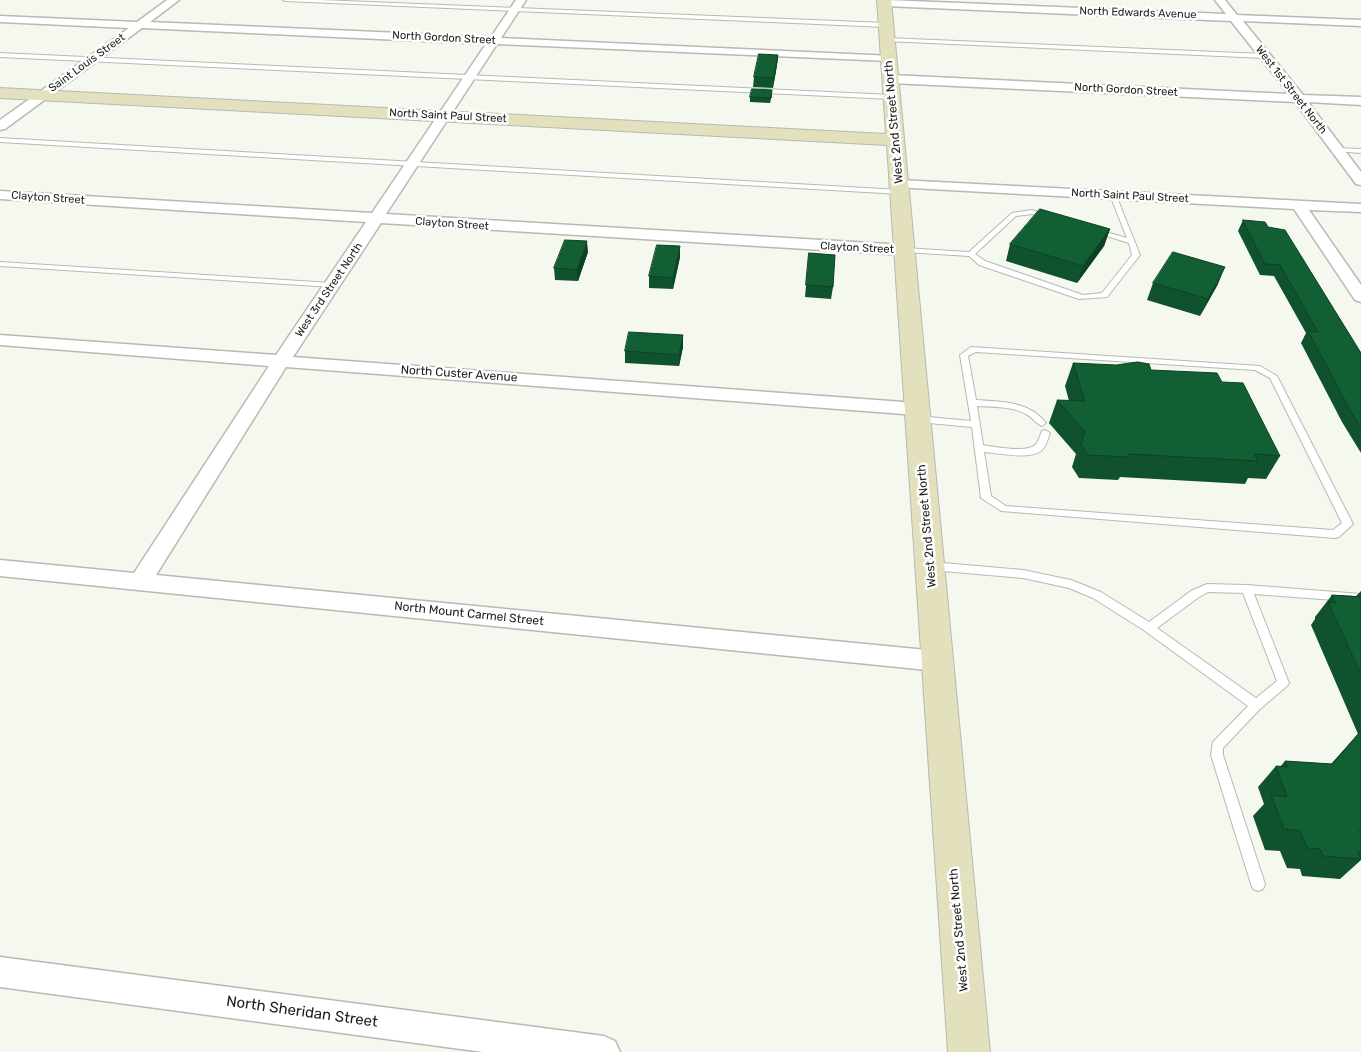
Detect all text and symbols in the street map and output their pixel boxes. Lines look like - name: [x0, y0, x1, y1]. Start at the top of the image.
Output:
- street label: North Edwards Avenue: [1079, 4, 1197, 22]
- street label: North Gordon Street: [392, 29, 496, 47]
- street label: Saint Louis Street: [46, 31, 128, 95]
- street label: West 1st Street North: [1252, 43, 1330, 137]
- street label: West 2nd Street North: [881, 60, 907, 184]
- street label: North Gordon Street: [1074, 81, 1178, 99]
- street label: North Saint Paul Street: [389, 106, 507, 126]
- street label: North Saint Paul Street: [1071, 186, 1189, 206]
- street label: Clayton Street: [11, 189, 85, 207]
- street label: Clayton Street: [415, 215, 489, 233]
- street label: Clayton Street: [820, 239, 894, 257]
- street label: West 3rd Street North: [293, 240, 365, 340]
- street label: North Custer Avenue: [400, 363, 518, 385]
- street label: West 2nd Street North: [914, 464, 940, 588]
- street label: North Mount Carmel Street: [394, 599, 544, 629]
- street label: West 2nd Street North: [946, 868, 972, 992]
- street label: North Sheridan Street: [225, 992, 379, 1032]

